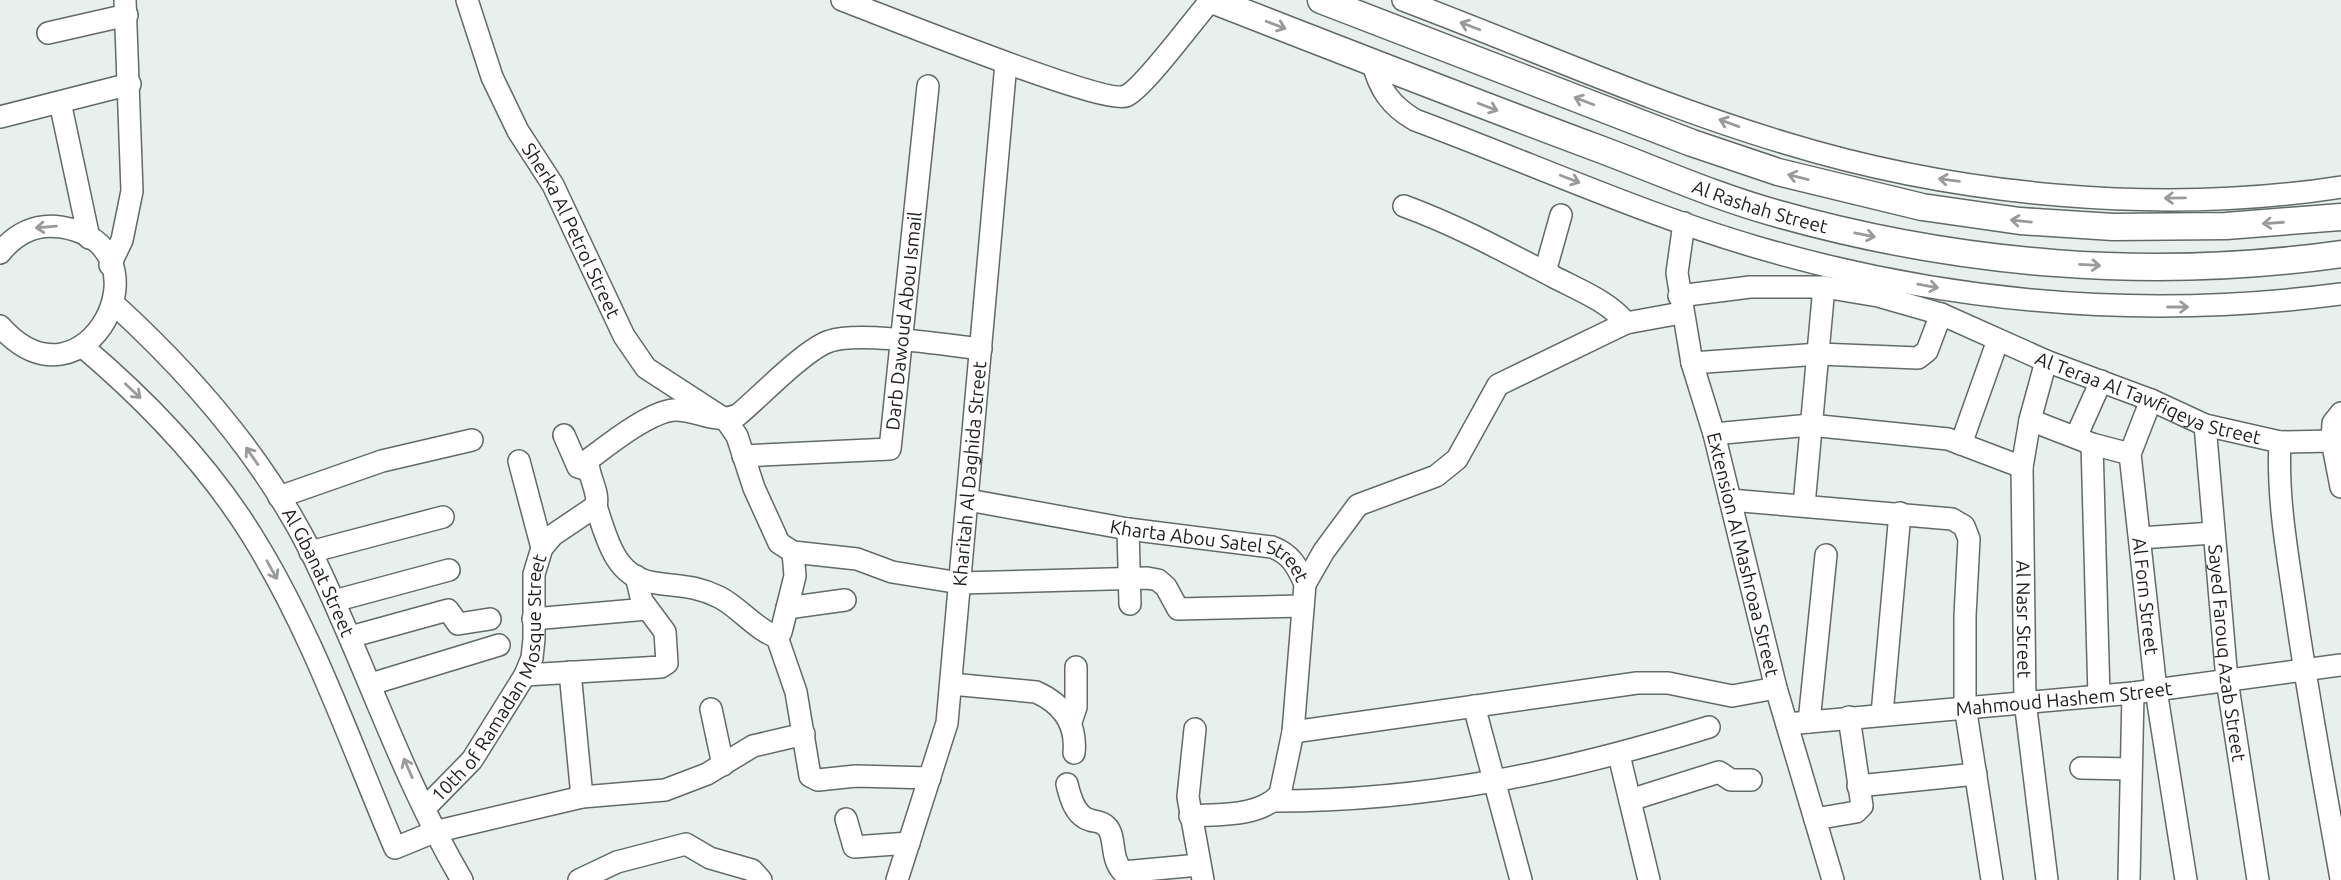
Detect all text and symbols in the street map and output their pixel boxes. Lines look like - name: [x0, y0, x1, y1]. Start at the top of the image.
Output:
- one-way arrow: [1460, 18, 1482, 31]
- one-way arrow: [1264, 19, 1286, 32]
- one-way arrow: [1574, 94, 1595, 107]
- one-way arrow: [1477, 102, 1498, 114]
- one-way arrow: [1718, 116, 1740, 128]
- street label: Sherka Al Petrol Street: [518, 139, 625, 322]
- one-way arrow: [1788, 170, 1810, 183]
- one-way arrow: [1558, 174, 1580, 187]
- one-way arrow: [1938, 174, 1961, 187]
- street label: Al Rashah Street: [1689, 175, 1831, 238]
- one-way arrow: [2164, 192, 2187, 205]
- street label: Darb Dawoud Abou Ismail: [881, 210, 926, 431]
- one-way arrow: [2011, 214, 2033, 227]
- one-way arrow: [2262, 217, 2285, 230]
- one-way arrow: [35, 221, 58, 234]
- one-way arrow: [1853, 229, 1876, 242]
- one-way arrow: [2079, 259, 2102, 272]
- one-way arrow: [1916, 280, 1939, 293]
- one-way arrow: [2167, 300, 2190, 314]
- street label: Al Teraa Al Tawfiqeya Street: [2032, 347, 2264, 448]
- street label: Kharitah Al Daghida Street: [948, 360, 990, 587]
- one-way arrow: [124, 382, 141, 399]
- street label: Extension Al Mashroaa Street: [1703, 430, 1784, 679]
- one-way arrow: [245, 447, 259, 466]
- street label: Al Gbanat Street: [278, 504, 359, 641]
- street label: Kharta Abou Satel Street: [1108, 515, 1314, 586]
- street label: Al Forn Street: [2128, 536, 2163, 657]
- street label: Sayed Farouq Azab Street: [2204, 543, 2251, 763]
- street label: 10th of Ramadan Mosque Street: [427, 551, 551, 806]
- one-way arrow: [266, 559, 279, 580]
- street label: Al Nasr Street: [2012, 560, 2036, 679]
- street label: Mahmoud Hashem Street: [1955, 677, 2174, 720]
- one-way arrow: [401, 758, 414, 780]

